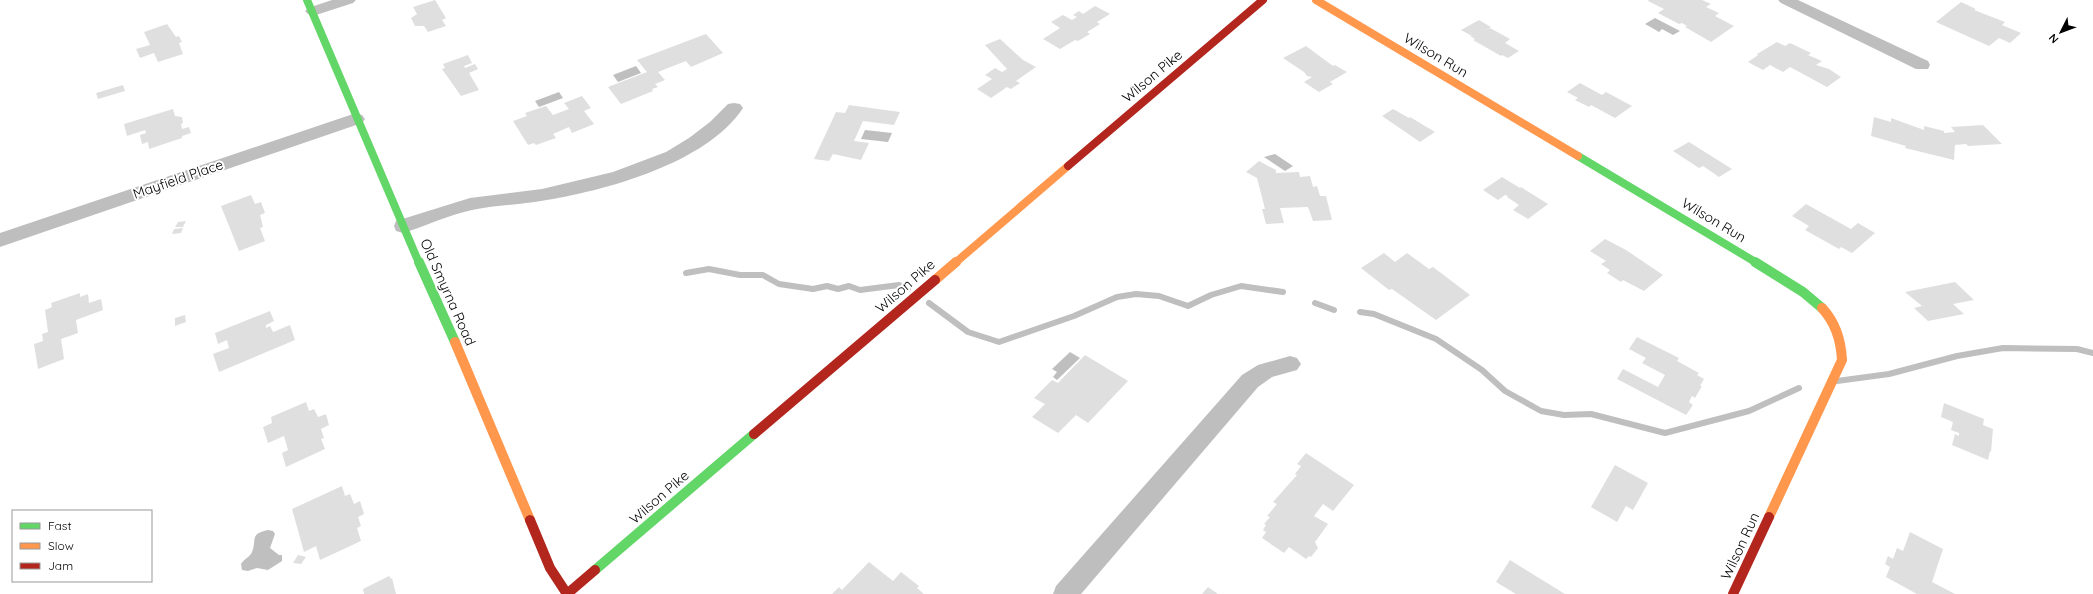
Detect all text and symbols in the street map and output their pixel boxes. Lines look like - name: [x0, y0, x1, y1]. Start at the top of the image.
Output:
- north arrow: [2041, 12, 2081, 52]
- street label: Wilson Run: [1401, 29, 1471, 81]
- text: N: [2046, 31, 2061, 46]
- street label: Wilson Pike: [1118, 46, 1186, 106]
- street label: Mayfield Place: [130, 155, 226, 203]
- street label: Wilson Run: [1679, 194, 1749, 246]
- street label: Old Smyrna Road: [416, 236, 480, 348]
- street label: Wilson Pike: [872, 255, 939, 317]
- street label: Wilson Pike: [626, 466, 693, 528]
- legend: [12, 510, 152, 582]
- street label: Wilson Run: [1717, 510, 1763, 582]
- text: Fast: [48, 518, 72, 533]
- text: Slow: [48, 538, 74, 553]
- text: Jam: [48, 558, 73, 573]

